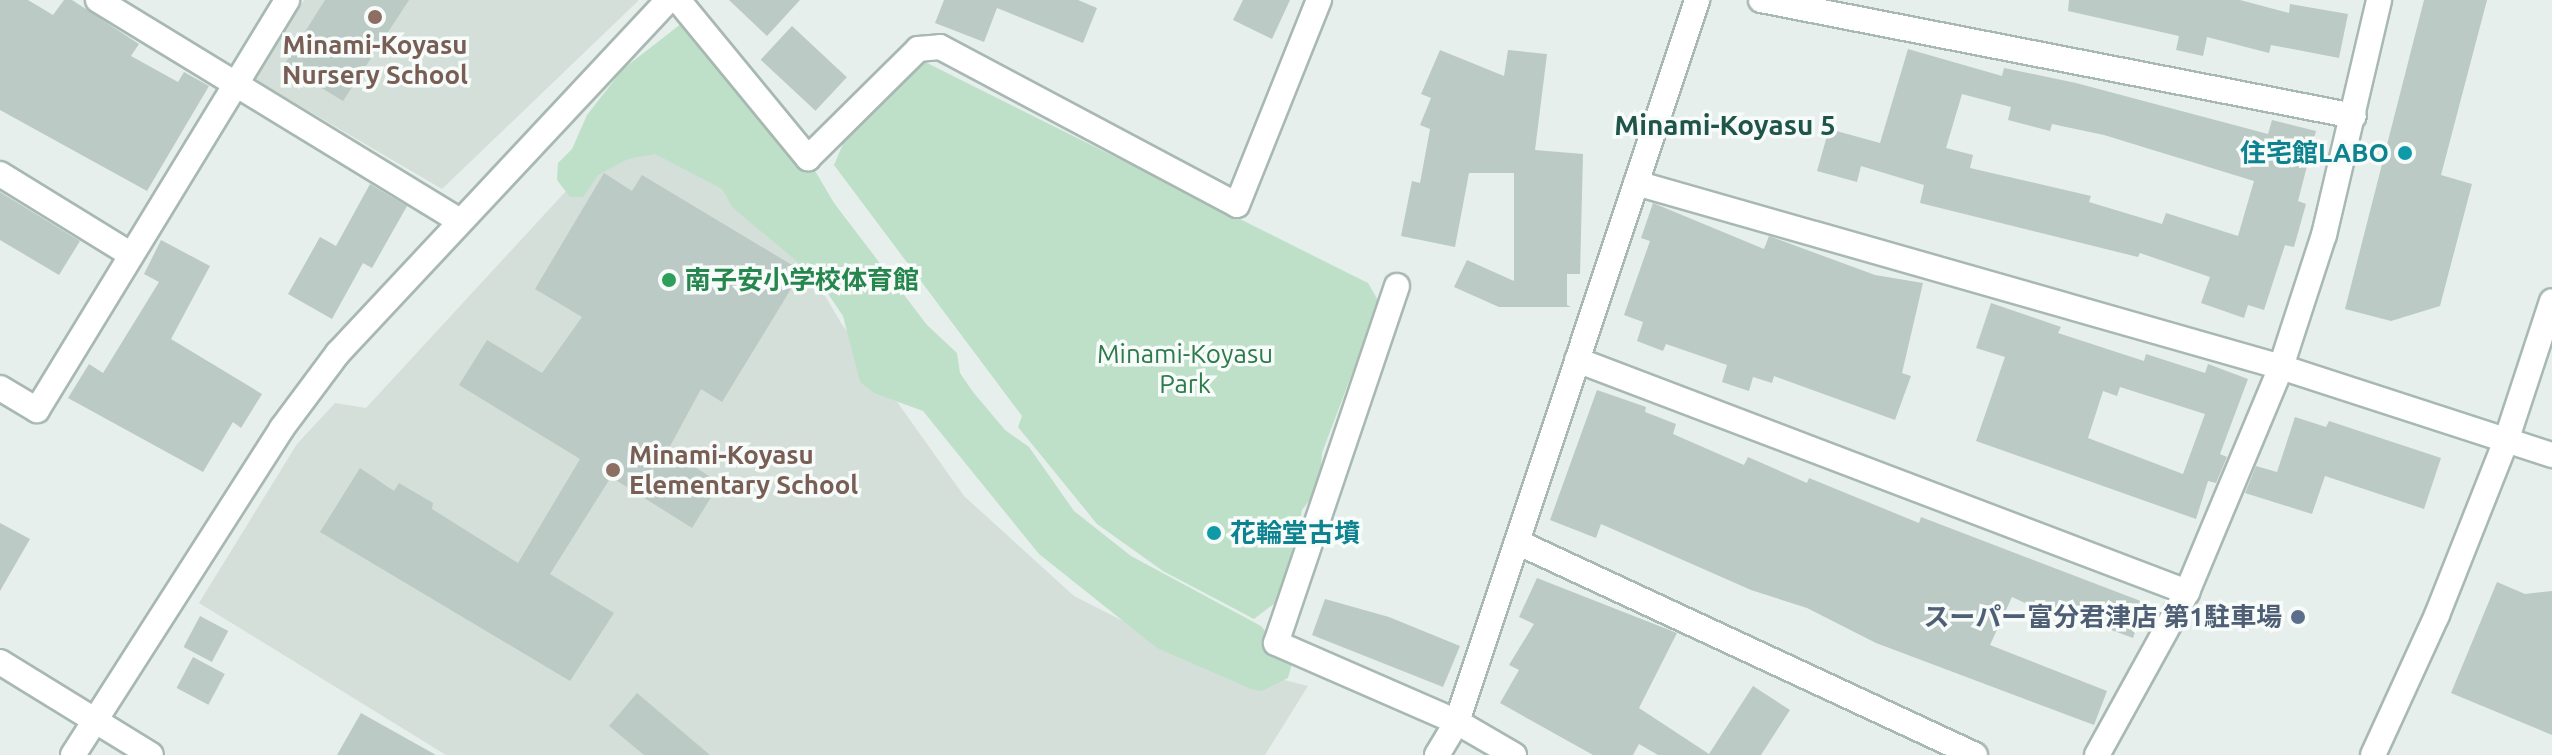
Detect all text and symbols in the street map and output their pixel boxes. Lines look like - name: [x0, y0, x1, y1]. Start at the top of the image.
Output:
- marker: Minami-Koyasu Nursery School: [366, 8, 384, 26]
- place label: Minami-Koyasu Nursery School: [282, 29, 468, 90]
- district label: Minami-Koyasu 5: [1614, 108, 1836, 142]
- place label: 住宅館LABO: [2240, 137, 2389, 169]
- marker: 住宅館LABO: [2396, 144, 2414, 162]
- place label: 南子安小学校体育館: [685, 264, 919, 296]
- marker: 南子安小学校体育館: [660, 271, 678, 289]
- park label: Minami-Koyasu Park: [1097, 338, 1273, 400]
- place label: Minami-Koyasu Elementary School: [629, 439, 858, 500]
- marker: Minami-Koyasu Elementary School: [604, 461, 622, 479]
- place label: 花輪堂古墳: [1230, 517, 1360, 549]
- marker: 花輪堂古墳: [1205, 524, 1223, 542]
- place label: スーパー富分君津店 第1駐車場: [1923, 601, 2282, 633]
- marker: スーパー富分君津店 第1駐車場: [2289, 608, 2307, 626]

